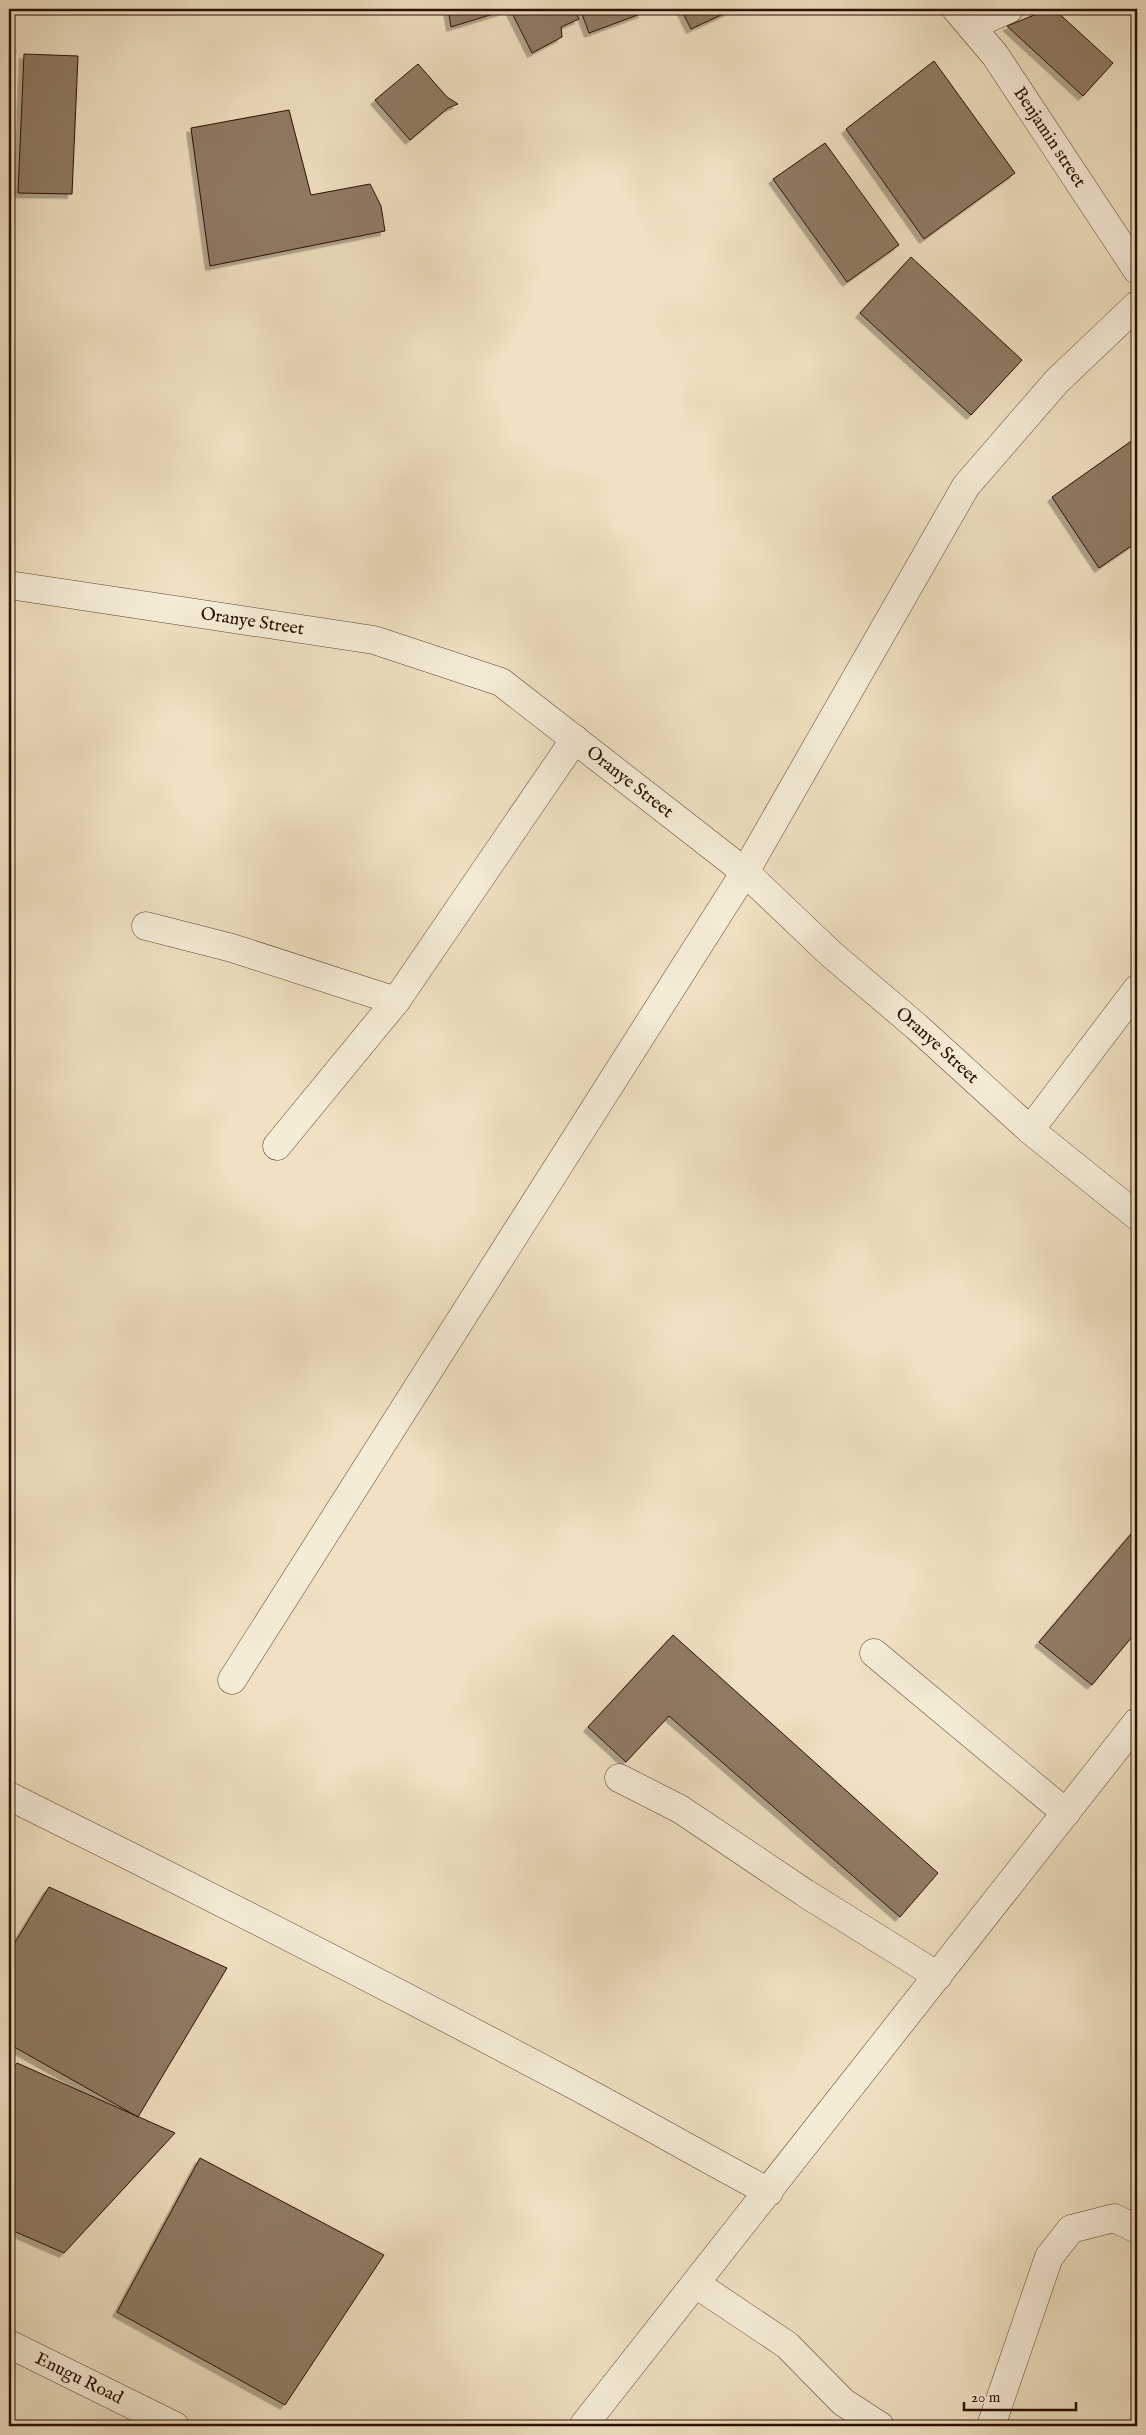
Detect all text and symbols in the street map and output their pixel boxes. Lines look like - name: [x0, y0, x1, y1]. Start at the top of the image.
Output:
- street label: Benjamin street: [1008, 83, 1091, 192]
- street label: Oranye Street: [199, 603, 306, 641]
- street label: Oranye Street: [581, 741, 678, 823]
- street label: Oranye Street: [891, 1002, 983, 1089]
- street label: Enugu Road: [31, 2347, 127, 2410]
- scale bar: [964, 2380, 1076, 2412]
- text: 20 m: [971, 2388, 1001, 2407]

